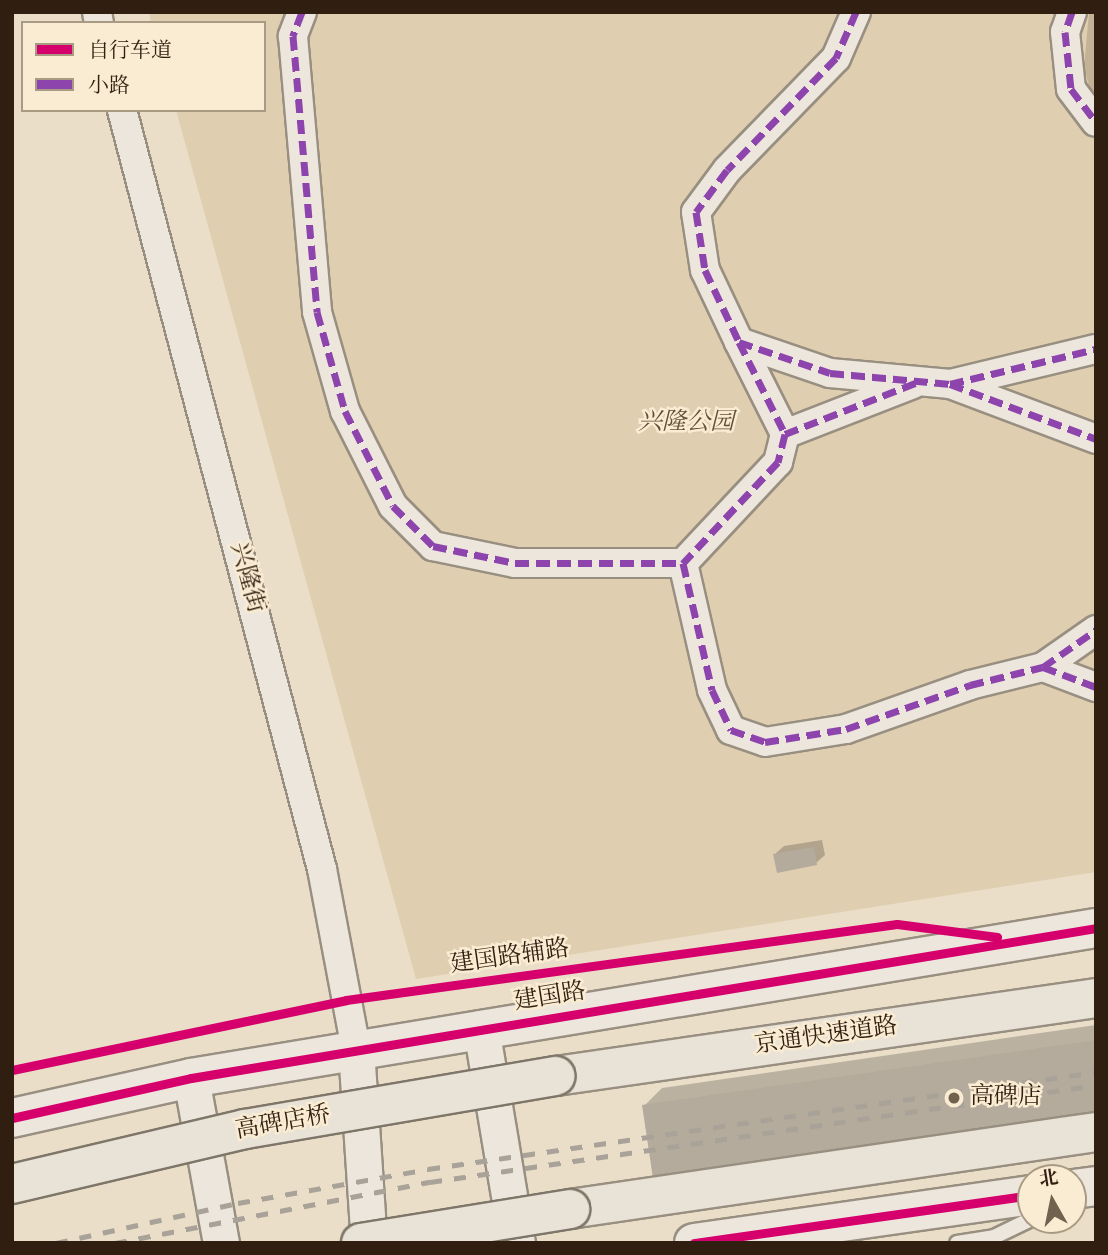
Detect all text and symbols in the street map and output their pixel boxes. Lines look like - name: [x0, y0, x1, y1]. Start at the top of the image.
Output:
- legend: [21, 21, 266, 112]
- text: 自行车道: [88, 37, 172, 67]
- text: 小路: [88, 72, 130, 102]
- park label: 兴隆公园: [638, 410, 734, 438]
- street label: 兴隆街: [223, 539, 269, 617]
- street label: 建国路辅路: [449, 935, 571, 981]
- street label: 建国路: [512, 978, 588, 1018]
- street label: 京通快速道路: [753, 1013, 899, 1061]
- place label: 高碑店: [970, 1084, 1042, 1112]
- marker: 高碑店: [944, 1088, 964, 1108]
- street label: 高碑店桥: [233, 1101, 333, 1147]
- north arrow: [1017, 1164, 1087, 1234]
- text: 北: [1037, 1165, 1060, 1195]

